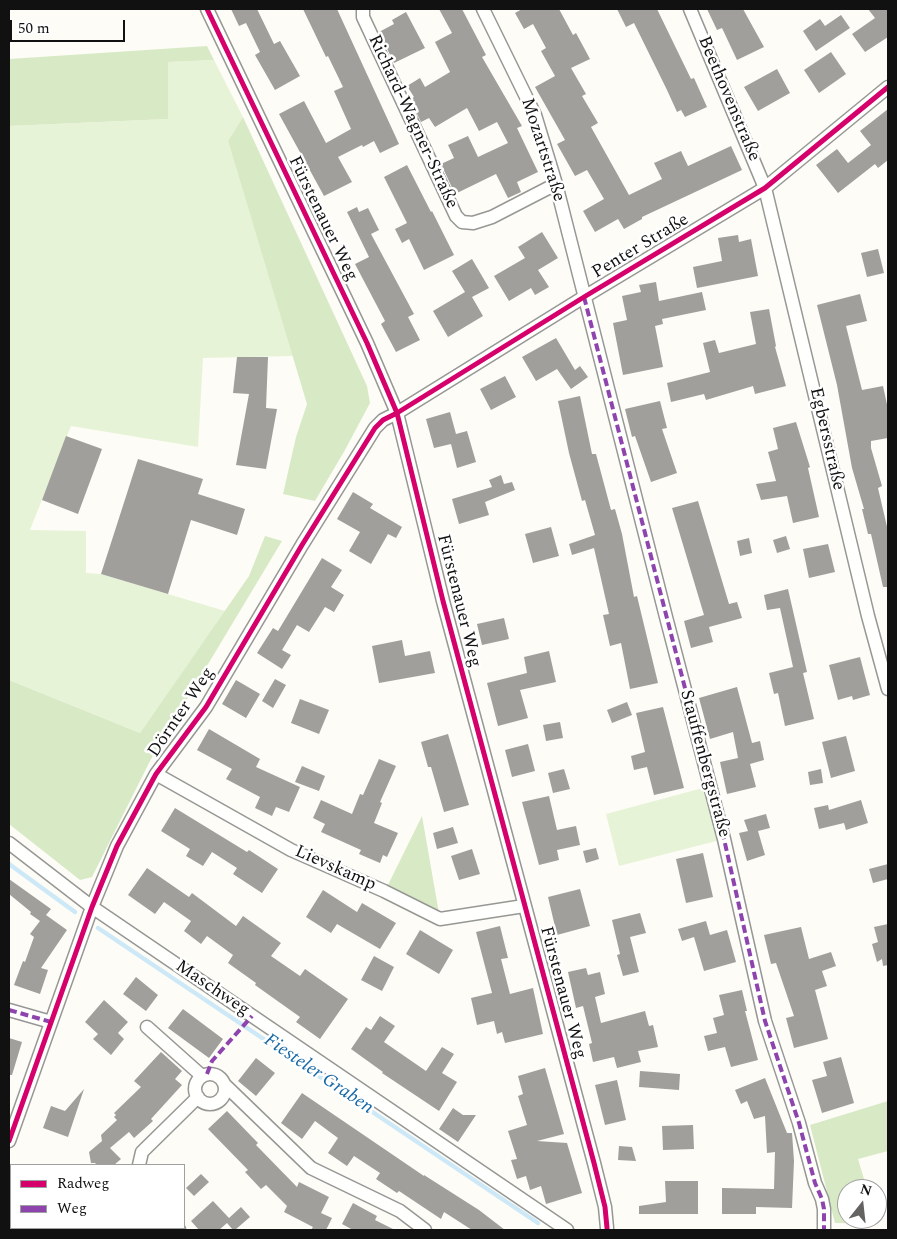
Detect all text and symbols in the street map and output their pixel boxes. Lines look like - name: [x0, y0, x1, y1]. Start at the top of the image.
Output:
- scale bar: [12, 10, 128, 42]
- text: 50 m: [18, 17, 50, 40]
- street label: Richard-Wagner-Straße: [362, 32, 462, 212]
- street label: Beethovenstraße: [692, 33, 764, 165]
- street label: Mozartstraße: [515, 95, 569, 205]
- street label: Fürstenauer Weg: [282, 153, 362, 285]
- street label: Penter Straße: [589, 210, 693, 284]
- street label: Egbersstraße: [804, 385, 848, 493]
- street label: Fürstenauer Weg: [431, 532, 485, 670]
- street label: Dörnter Weg: [144, 664, 220, 762]
- street label: Stauffenbergstraße: [674, 688, 734, 840]
- street label: Lievskamp: [291, 842, 379, 896]
- street label: Fürstenauer Weg: [534, 924, 590, 1062]
- street label: Maschweg: [171, 956, 253, 1022]
- water label: Fiesteler Graben: [259, 1030, 377, 1120]
- legend: [10, 1164, 185, 1229]
- text: Radweg: [57, 1172, 110, 1195]
- text: N: [858, 1178, 874, 1202]
- north arrow: [837, 1179, 887, 1229]
- text: Weg: [57, 1197, 87, 1220]

